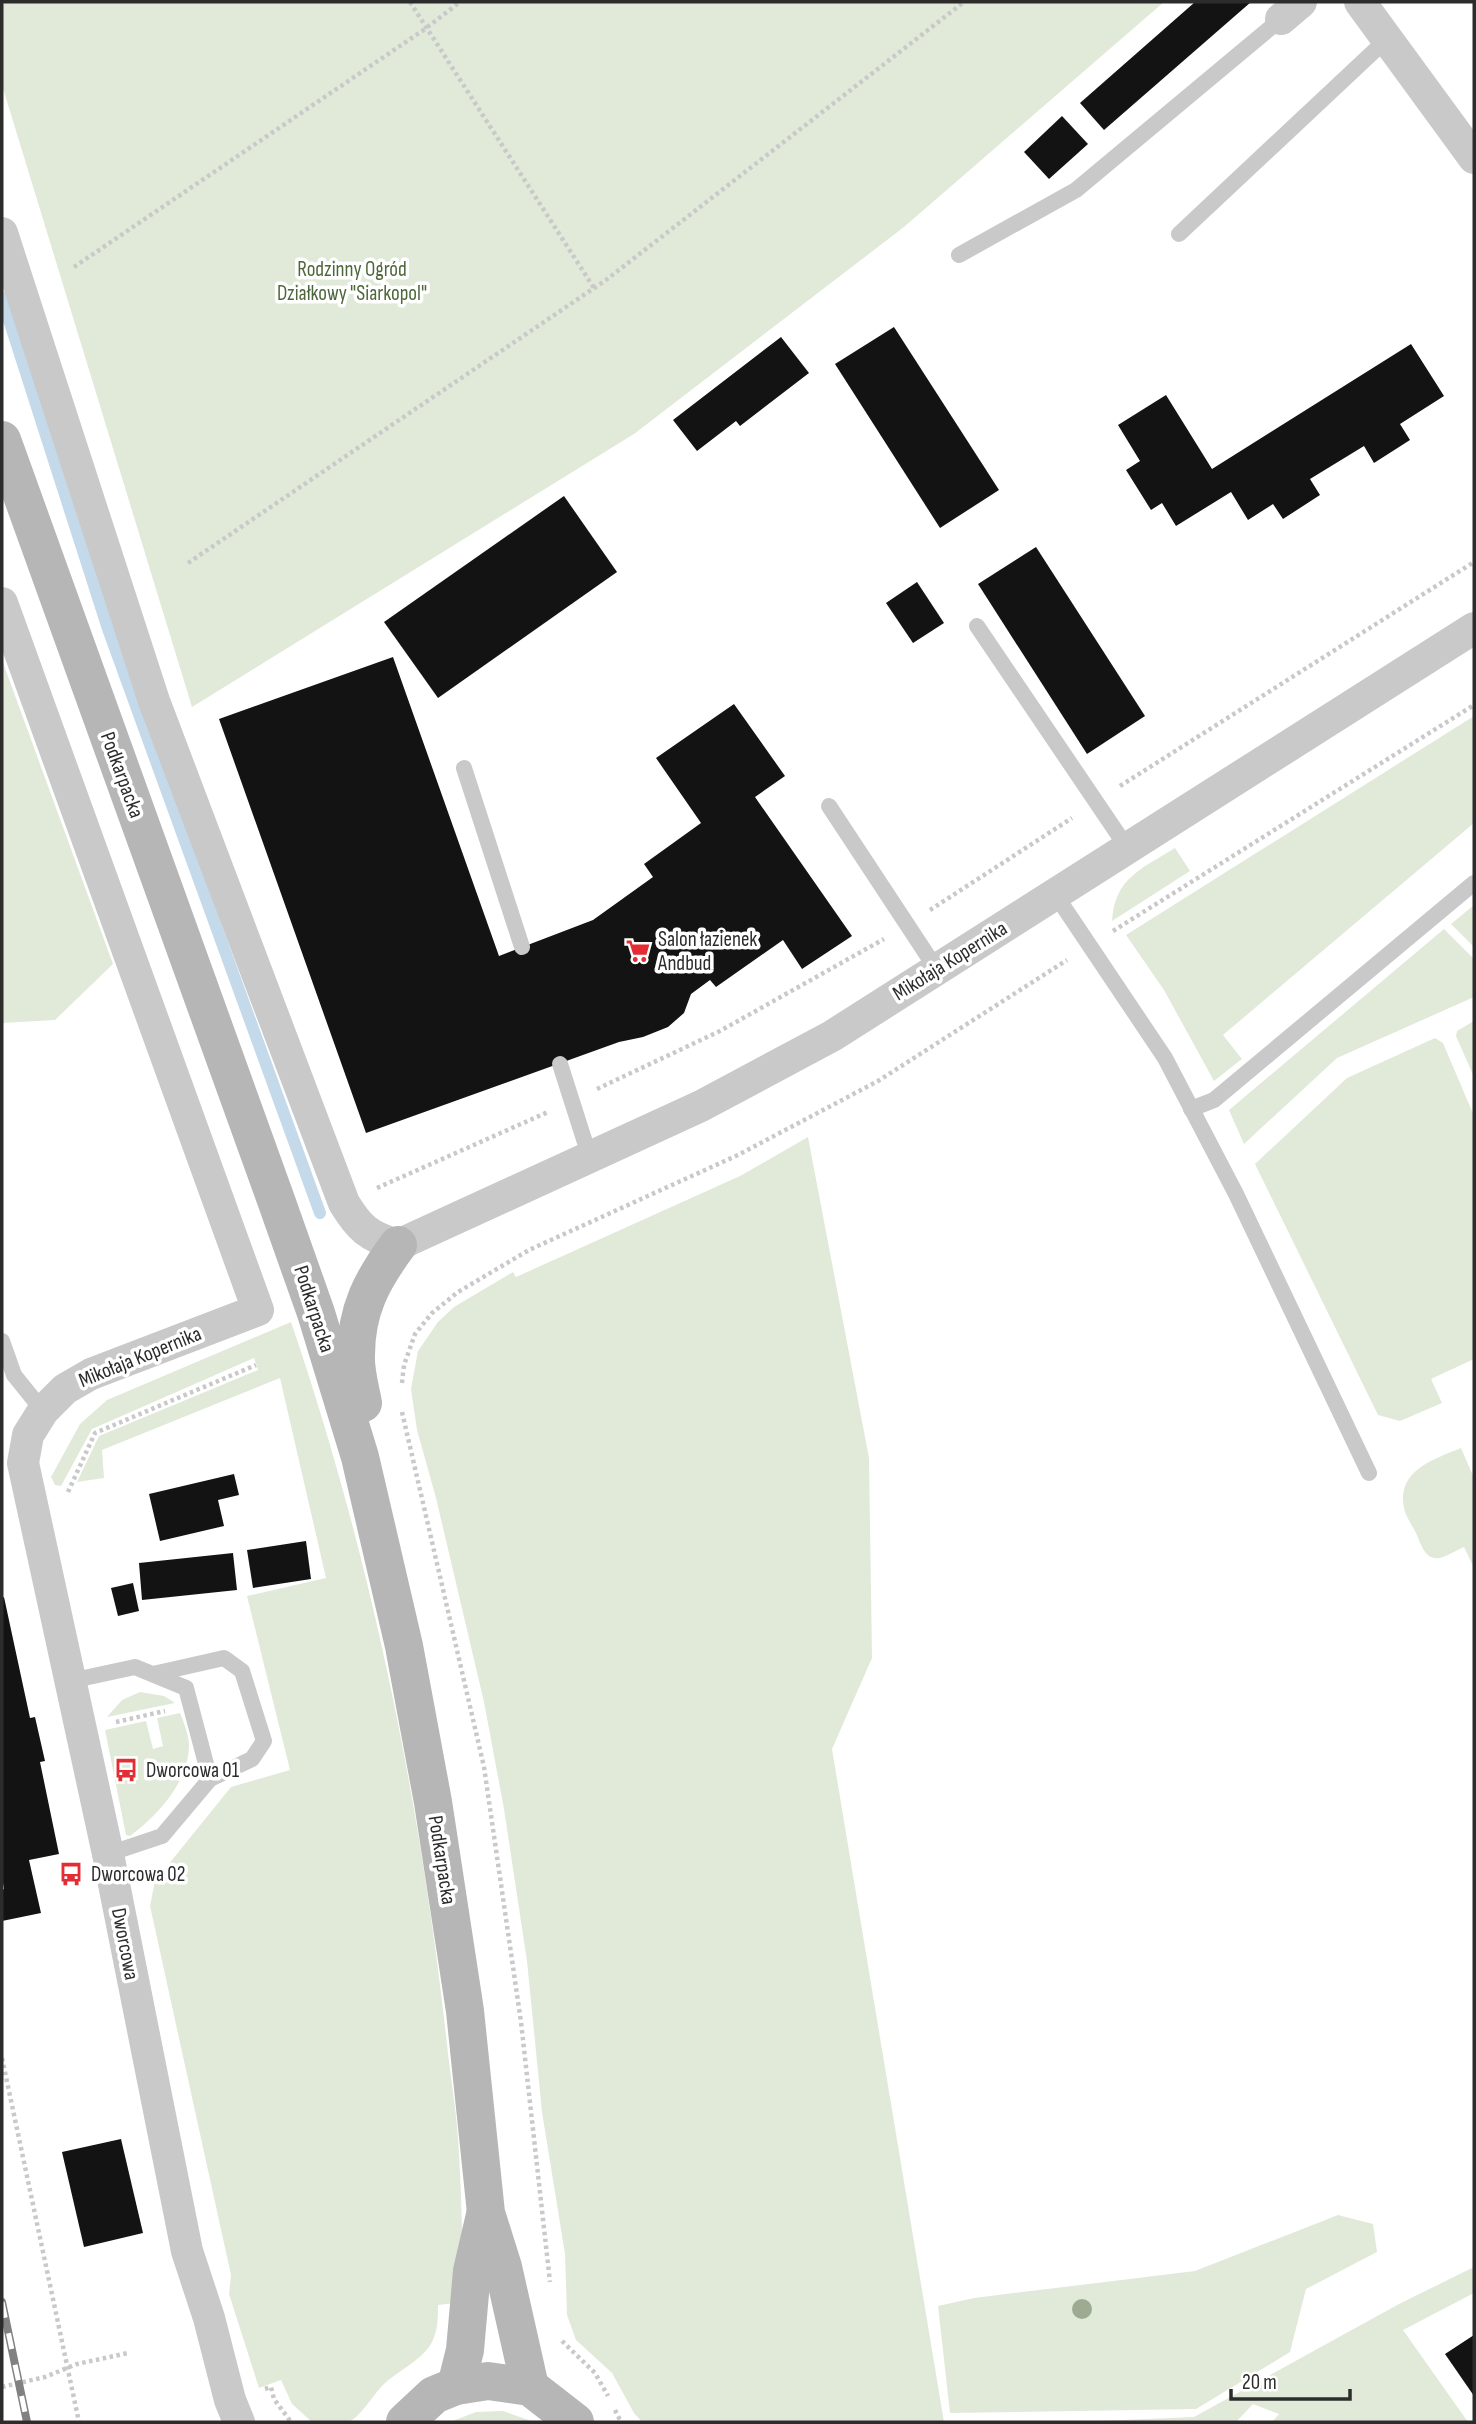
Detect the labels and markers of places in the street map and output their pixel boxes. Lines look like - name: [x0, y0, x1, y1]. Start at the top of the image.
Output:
- place label: Salon łazienek Andbud: [657, 927, 757, 976]
- supermarket icon: Salon łazienek Andbud: [624, 937, 652, 965]
- bus stop icon: Dworcowa 01: [112, 1756, 140, 1784]
- place label: Dworcowa 01: [146, 1758, 240, 1783]
- bus stop icon: Dworcowa 02: [57, 1860, 85, 1888]
- place label: Dworcowa 02: [91, 1862, 185, 1887]

